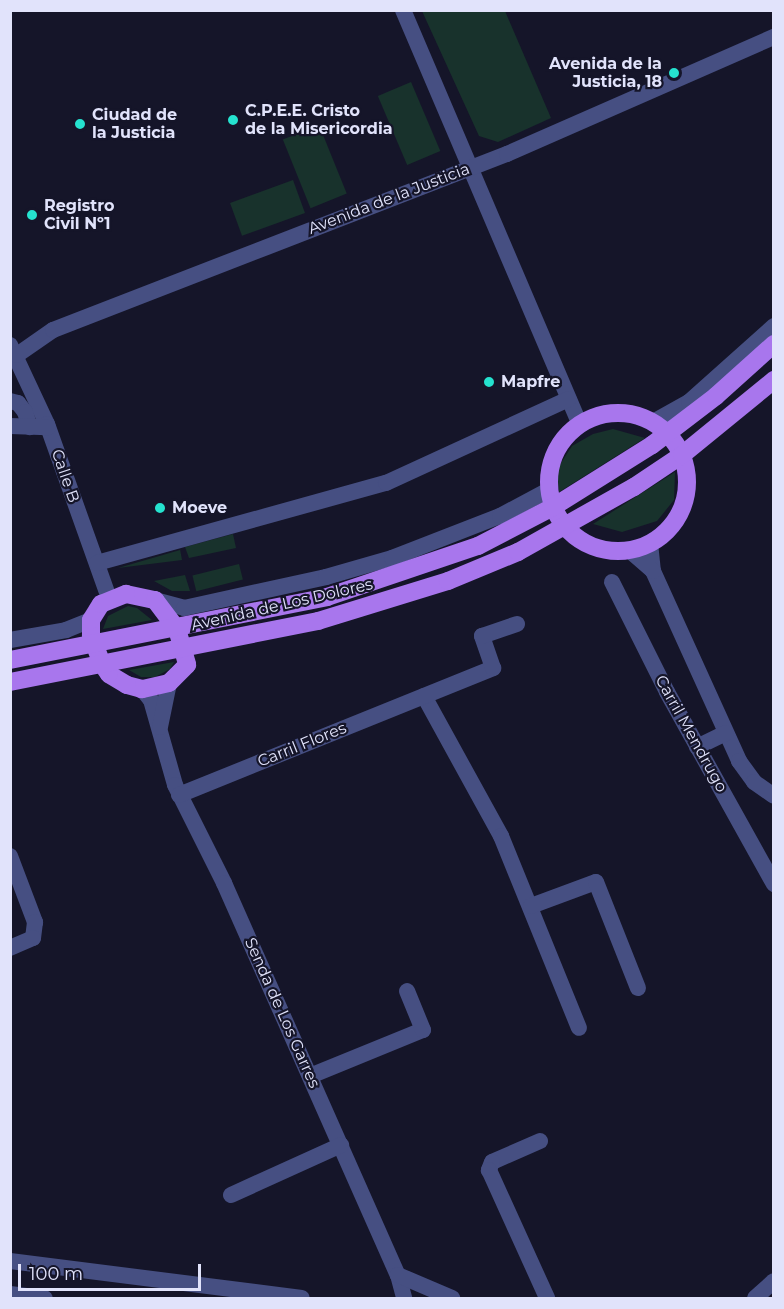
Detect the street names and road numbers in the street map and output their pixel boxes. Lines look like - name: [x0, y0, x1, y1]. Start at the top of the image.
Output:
- street label: Avenida de la Justicia: [306, 159, 472, 239]
- street label: Calle B: [47, 447, 83, 505]
- street label: Avenida de Los Dolores: [189, 575, 375, 635]
- street label: Carril Mendrugo: [651, 672, 731, 796]
- street label: Carril Flores: [255, 718, 349, 772]
- street label: Senda de Los Garres: [240, 935, 324, 1091]

